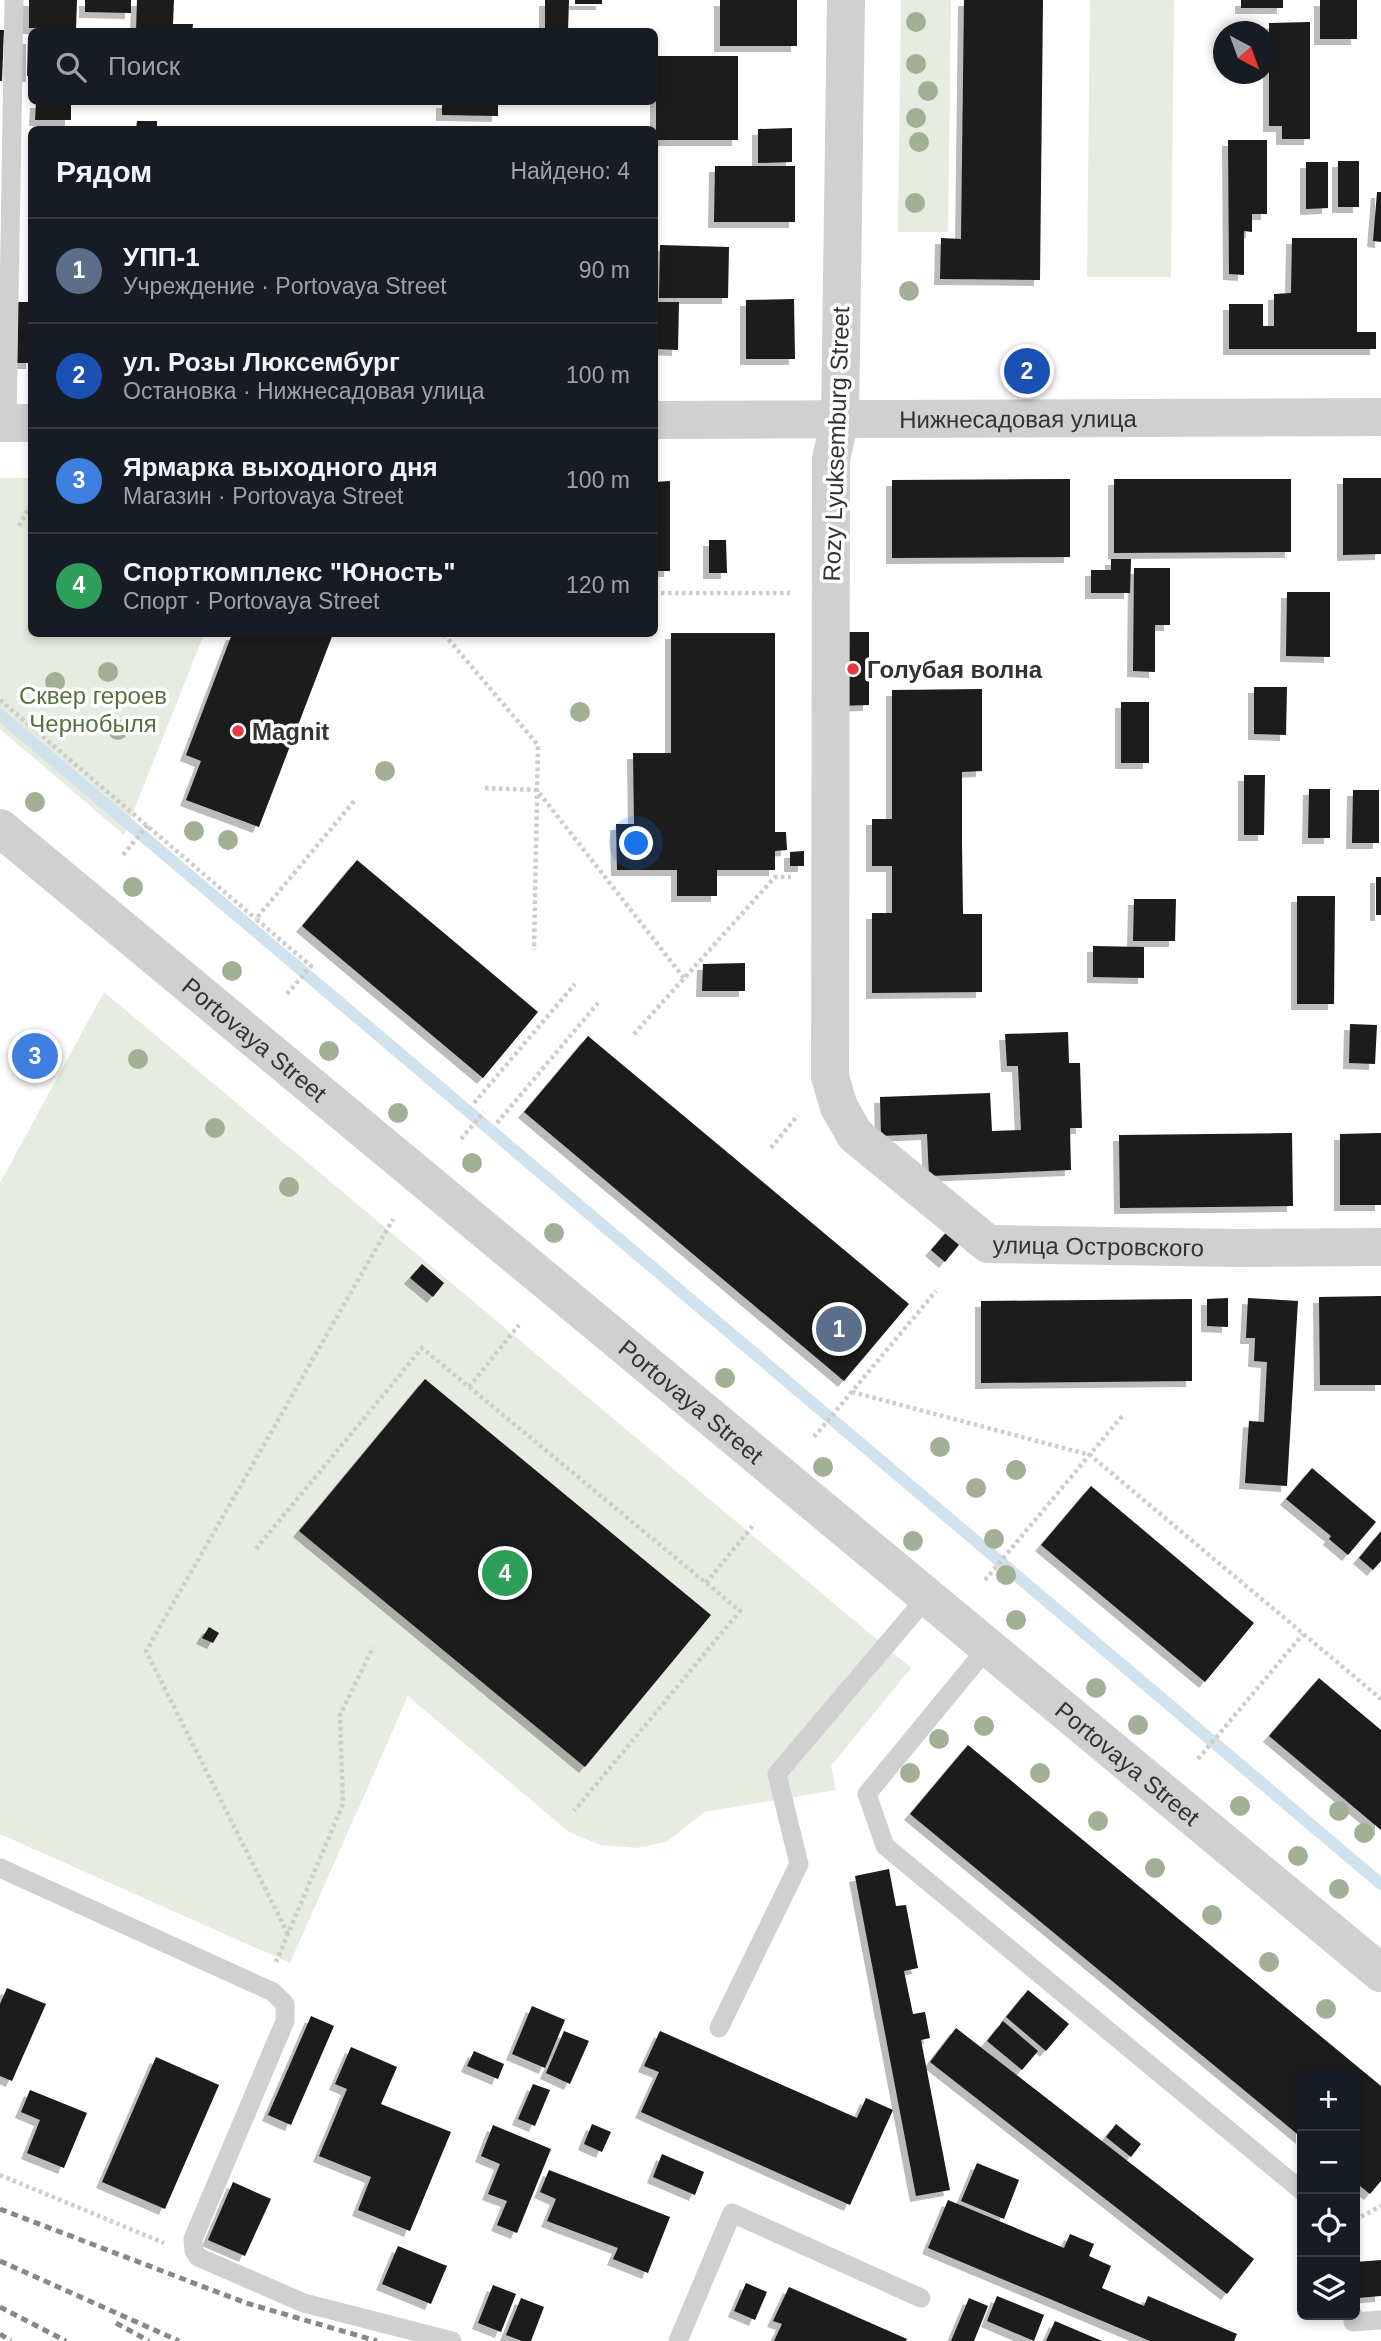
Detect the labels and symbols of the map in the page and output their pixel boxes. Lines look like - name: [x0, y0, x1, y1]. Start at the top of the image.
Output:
- north arrow: [1213, 21, 1276, 84]
- street label: Rozy Lyuksemburg Street: [818, 306, 854, 582]
- pin: 2: [1004, 345, 1050, 397]
- street label: Нижнесадовая улица: [899, 405, 1138, 432]
- place label: Голубая волна: [867, 656, 1043, 683]
- marker: Голубая волна: [845, 661, 861, 677]
- park label: Сквер героев Чернобыля: [19, 682, 167, 737]
- place label: Magnit: [252, 718, 329, 745]
- marker: Magnit: [230, 723, 246, 739]
- your location: [619, 826, 653, 860]
- street label: Portovaya Street: [177, 972, 333, 1107]
- pin: 3: [12, 1030, 58, 1082]
- street label: улица Островского: [993, 1231, 1204, 1261]
- pin: 1: [816, 1303, 862, 1355]
- street label: Portovaya Street: [614, 1334, 769, 1469]
- pin: 4: [482, 1547, 528, 1599]
- street label: Portovaya Street: [1050, 1696, 1206, 1831]

